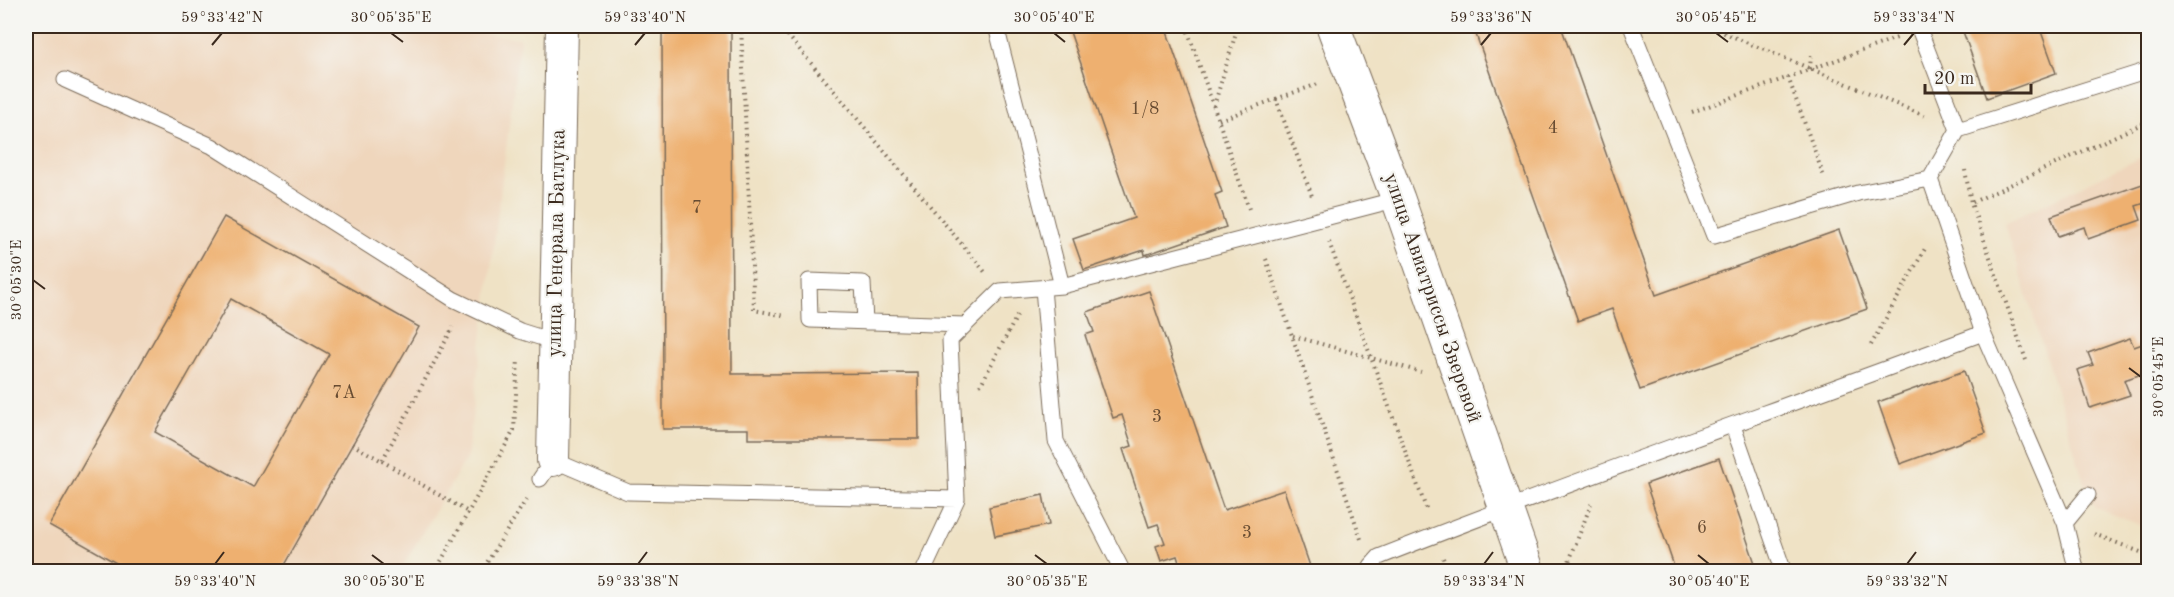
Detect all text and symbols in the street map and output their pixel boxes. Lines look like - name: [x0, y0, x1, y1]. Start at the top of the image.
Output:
- text: 59°33'42"N: [181, 11, 263, 26]
- text: 30°05'35"E: [351, 11, 431, 26]
- text: 59°33'40"N: [604, 11, 686, 26]
- text: 30°05'40"E: [1014, 11, 1094, 26]
- text: 59°33'36"N: [1450, 11, 1532, 26]
- text: 30°05'45"E: [1676, 11, 1756, 26]
- text: 59°33'34"N: [1873, 11, 1955, 26]
- scale bar: [1925, 57, 2032, 95]
- text: 20 m: [1934, 70, 1974, 88]
- house number: 1/8: [1131, 100, 1159, 118]
- house number: 4: [1548, 119, 1558, 137]
- street label: улица Генерала Батлука: [545, 129, 569, 357]
- street label: улица Авиатриссы Зверевой: [1379, 170, 1485, 426]
- house number: 7: [692, 199, 702, 217]
- text: 30°05'30"E: [10, 240, 25, 320]
- text: 30°05'45"E: [2152, 337, 2167, 417]
- house number: 7А: [332, 384, 356, 402]
- house number: 3: [1152, 408, 1162, 426]
- house number: 6: [1697, 519, 1707, 537]
- house number: 3: [1242, 524, 1252, 542]
- text: 59°33'40"N: [174, 575, 256, 590]
- text: 30°05'30"E: [344, 575, 424, 590]
- text: 59°33'38"N: [597, 575, 679, 590]
- text: 30°05'35"E: [1007, 575, 1087, 590]
- text: 59°33'34"N: [1443, 575, 1525, 590]
- text: 30°05'40"E: [1669, 575, 1749, 590]
- text: 59°33'32"N: [1866, 575, 1948, 590]

